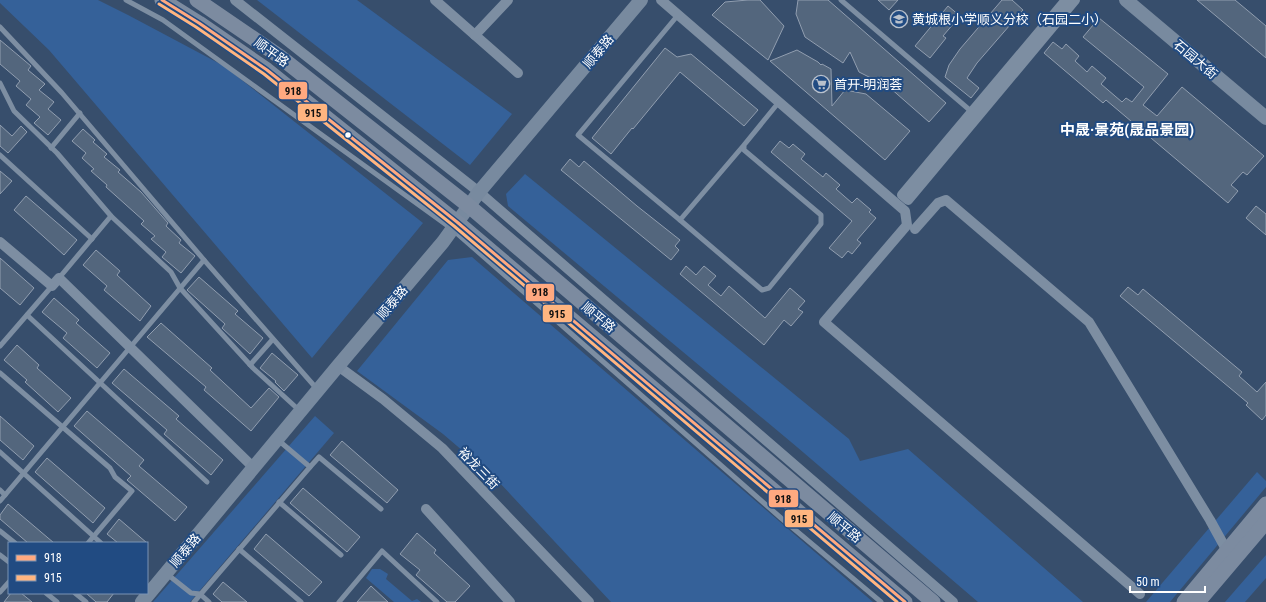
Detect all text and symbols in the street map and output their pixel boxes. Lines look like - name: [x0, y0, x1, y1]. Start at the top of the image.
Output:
- school or university icon: 黄城根小学顺义分校（石园二小）: [889, 9, 909, 29]
- place label: 黄城根小学顺义分校（石园二小）: [912, 12, 1107, 27]
- street label: 顺泰路: [580, 32, 617, 71]
- street label: 顺平路: [252, 35, 292, 70]
- street label: 石园大街: [1171, 37, 1220, 82]
- supermarket icon: 首开-明润荟: [811, 74, 831, 94]
- place label: 首开-明润荟: [834, 77, 902, 92]
- line badge: 918: [278, 81, 308, 100]
- text: 918: [285, 85, 302, 98]
- line badge: 915: [297, 103, 328, 122]
- text: 915: [305, 107, 322, 120]
- district label: 中晟·景苑(晟品景园): [1060, 121, 1194, 139]
- unlabelled marker: [343, 130, 353, 140]
- street label: 顺泰路: [374, 283, 411, 322]
- line badge: 918: [525, 283, 555, 302]
- text: 918: [532, 286, 549, 299]
- street label: 顺平路: [579, 299, 618, 336]
- line badge: 915: [542, 304, 573, 323]
- text: 915: [549, 308, 566, 321]
- street label: 裕龙三街: [455, 444, 502, 492]
- line badge: 918: [768, 489, 799, 508]
- text: 918: [775, 493, 792, 506]
- line badge: 915: [784, 509, 814, 528]
- street label: 顺平路: [825, 509, 864, 546]
- text: 915: [791, 513, 808, 526]
- street label: 顺泰路: [167, 531, 204, 570]
- legend: [8, 542, 148, 594]
- text: 918: [44, 551, 62, 565]
- scale bar: [1130, 568, 1205, 594]
- text: 915: [44, 571, 62, 585]
- text: 50 m: [1136, 575, 1160, 589]

